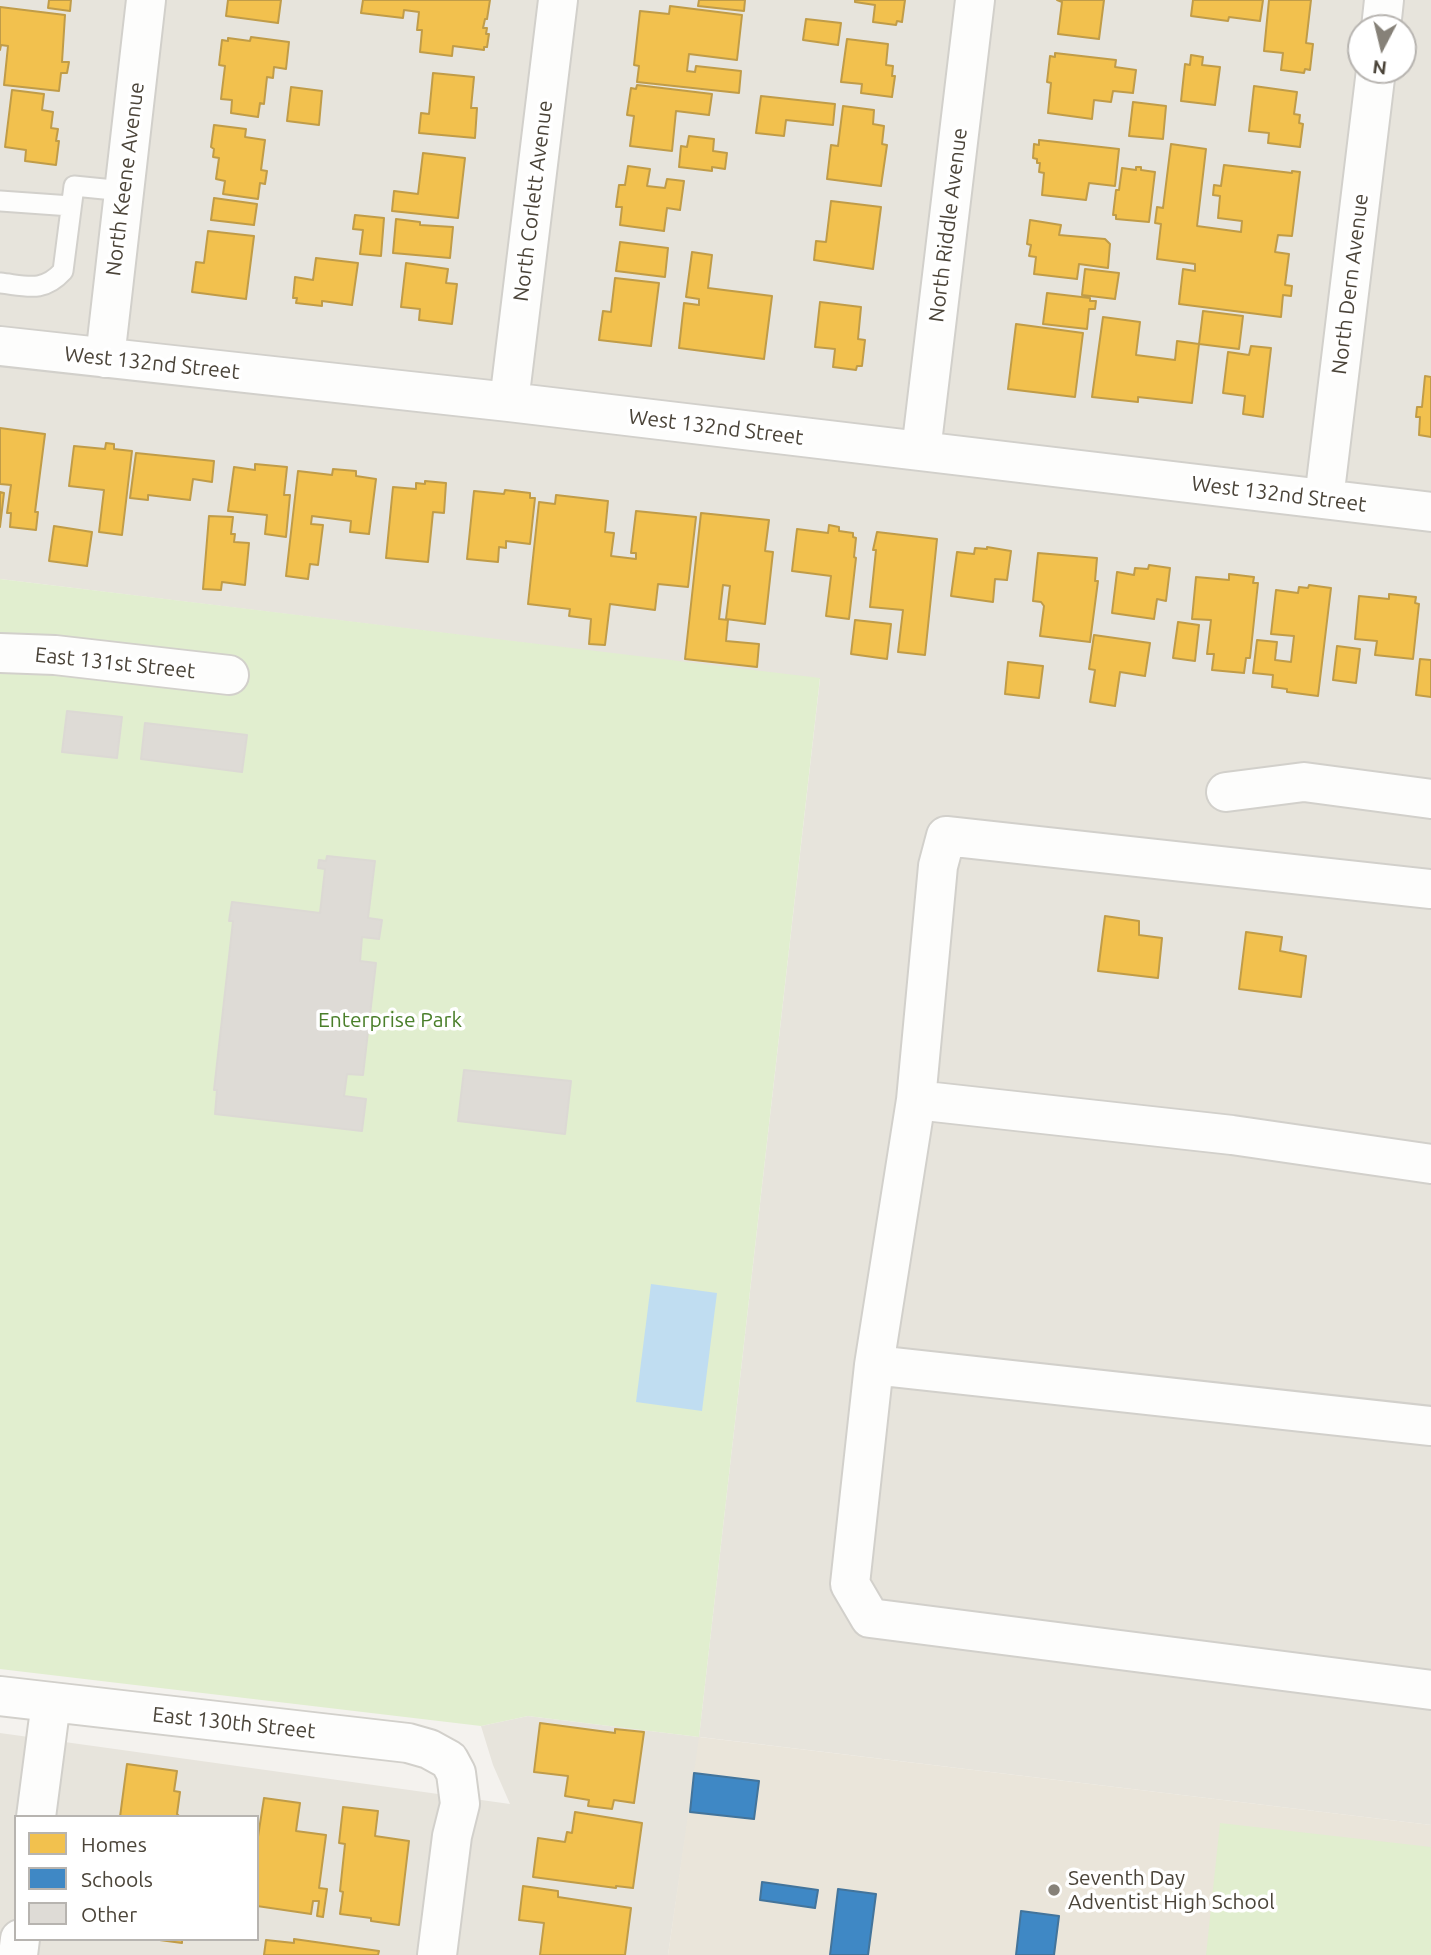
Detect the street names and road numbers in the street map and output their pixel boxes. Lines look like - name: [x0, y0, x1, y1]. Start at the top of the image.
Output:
- street label: North Keene Avenue: [101, 81, 149, 277]
- street label: North Corlett Avenue: [508, 99, 558, 303]
- street label: North Riddle Avenue: [924, 126, 972, 324]
- street label: North Dern Avenue: [1326, 192, 1374, 376]
- street label: West 132nd Street: [63, 341, 241, 385]
- street label: West 132nd Street: [627, 404, 805, 450]
- street label: West 132nd Street: [1190, 471, 1368, 517]
- street label: East 131st Street: [34, 642, 196, 684]
- street label: East 130th Street: [151, 1702, 317, 1744]

